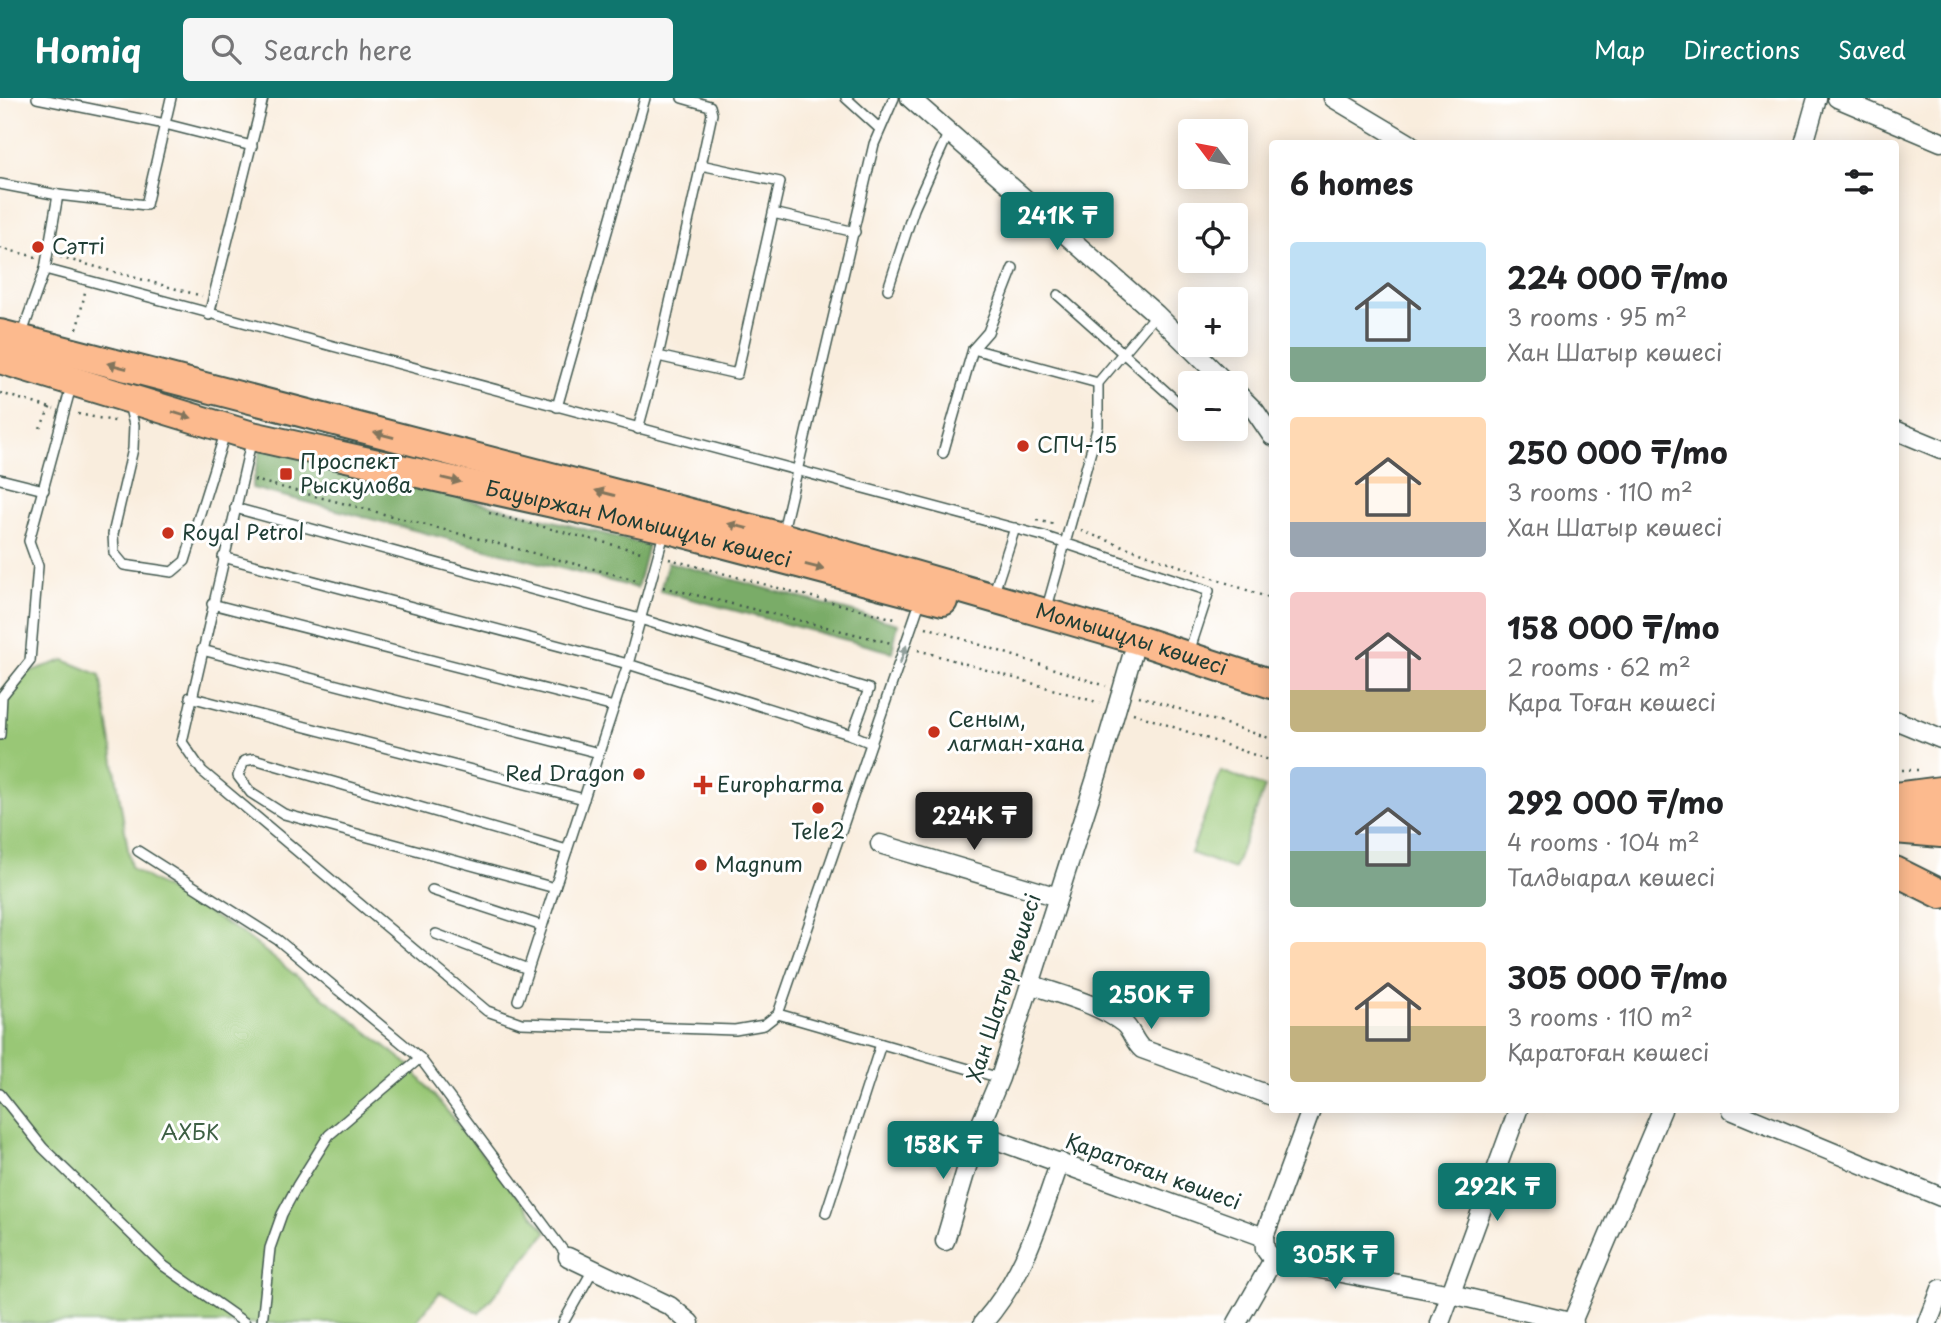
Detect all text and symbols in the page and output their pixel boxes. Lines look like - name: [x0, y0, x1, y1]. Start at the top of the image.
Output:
- search box: [183, 18, 673, 81]
- text: Homiq: [35, 24, 141, 74]
- icon: search: [207, 30, 245, 68]
- text: Search here: [263, 30, 412, 69]
- text: Map: [1594, 31, 1645, 67]
- text: Directions: [1683, 31, 1800, 67]
- text: Saved: [1838, 31, 1906, 67]
- north arrow: [1178, 119, 1248, 189]
- map controls: [1178, 119, 1248, 441]
- text: 6 homes: [1290, 160, 1413, 205]
- icon: filters: [1840, 163, 1878, 201]
- pin: 241K ₸: [1000, 192, 1114, 252]
- text: 241K ₸: [1017, 197, 1097, 232]
- button: locate: [1178, 203, 1248, 273]
- place label: Сәтті: [52, 229, 105, 261]
- marker: Сәтті: [30, 239, 46, 255]
- text: 224 000 ₸/mo: [1507, 254, 1728, 299]
- icon: home: [1346, 270, 1430, 354]
- button: +: [1178, 287, 1248, 357]
- text: 3 rooms · 95 m²: [1507, 299, 1687, 334]
- text: Хан Шатыр көшесі: [1507, 334, 1722, 369]
- one-way arrow: [106, 360, 127, 370]
- button: −: [1178, 371, 1248, 441]
- one-way arrow: [172, 410, 193, 421]
- place label: СПЧ-15: [1037, 428, 1117, 460]
- one-way arrow: [373, 429, 395, 440]
- text: 250 000 ₸/mo: [1507, 429, 1728, 474]
- marker: СПЧ-15: [1015, 438, 1031, 454]
- place label: Проспект Рыскулова: [300, 444, 412, 500]
- icon: home: [1346, 445, 1430, 529]
- marker: Проспект Рыскулова: [278, 466, 294, 482]
- street label: Бауыржан Момышұлы көшесі: [483, 471, 795, 575]
- text: 3 rooms · 110 m²: [1507, 474, 1693, 509]
- one-way arrow: [440, 475, 462, 486]
- one-way arrow: [593, 487, 615, 498]
- text: Хан Шатыр көшесі: [1507, 509, 1722, 544]
- place label: Royal Petrol: [182, 515, 304, 547]
- one-way arrow: [727, 520, 749, 531]
- marker: Royal Petrol: [160, 525, 176, 541]
- one-way arrow: [805, 563, 826, 573]
- street label: Момышұлы көшесі: [1032, 593, 1232, 682]
- text: 158 000 ₸/mo: [1507, 604, 1719, 649]
- icon: home: [1346, 620, 1430, 704]
- one-way arrow: [897, 645, 908, 666]
- text: 2 rooms · 62 m²: [1507, 649, 1691, 684]
- text: Қара Тоған көшесі: [1507, 684, 1716, 719]
- place label: Сеным, лагман-хана: [947, 702, 1085, 758]
- marker: Сеным, лагман-хана: [926, 724, 942, 740]
- place label: Red Dragon: [505, 756, 625, 788]
- marker: Red Dragon: [631, 766, 647, 782]
- place label: Europharma: [717, 767, 844, 799]
- marker: Europharma: [695, 777, 711, 793]
- text: 292 000 ₸/mo: [1507, 779, 1724, 824]
- pin: 224K ₸: [917, 792, 1031, 852]
- icon: home: [1346, 795, 1430, 879]
- text: 224K ₸: [931, 797, 1017, 832]
- marker: Tele2: [810, 800, 826, 816]
- place label: Tele2: [791, 814, 845, 846]
- text: 4 rooms · 104 m²: [1507, 824, 1700, 859]
- place label: Magnum: [715, 847, 803, 879]
- marker: Magnum: [693, 857, 709, 873]
- text: Талдыарал көшесі: [1507, 859, 1715, 894]
- street label: Хан Шатыр көшесі: [957, 889, 1048, 1086]
- text: 305 000 ₸/mo: [1507, 954, 1728, 999]
- icon: home: [1346, 970, 1430, 1054]
- pin: 250K ₸: [1094, 972, 1208, 1031]
- text: 250K ₸: [1109, 976, 1193, 1011]
- text: 3 rooms · 110 m²: [1507, 999, 1693, 1034]
- text: Қаратоған көшесі: [1507, 1034, 1709, 1069]
- park label: АХБК: [161, 1115, 219, 1147]
- pin: 158K ₸: [886, 1122, 1000, 1181]
- street label: Қаратоған көшесі: [1061, 1123, 1246, 1217]
- text: 158K ₸: [904, 1126, 982, 1161]
- pin: 292K ₸: [1440, 1164, 1554, 1223]
- text: 292K ₸: [1454, 1168, 1540, 1203]
- pin: 305K ₸: [1278, 1232, 1392, 1291]
- text: 305K ₸: [1292, 1236, 1378, 1271]

